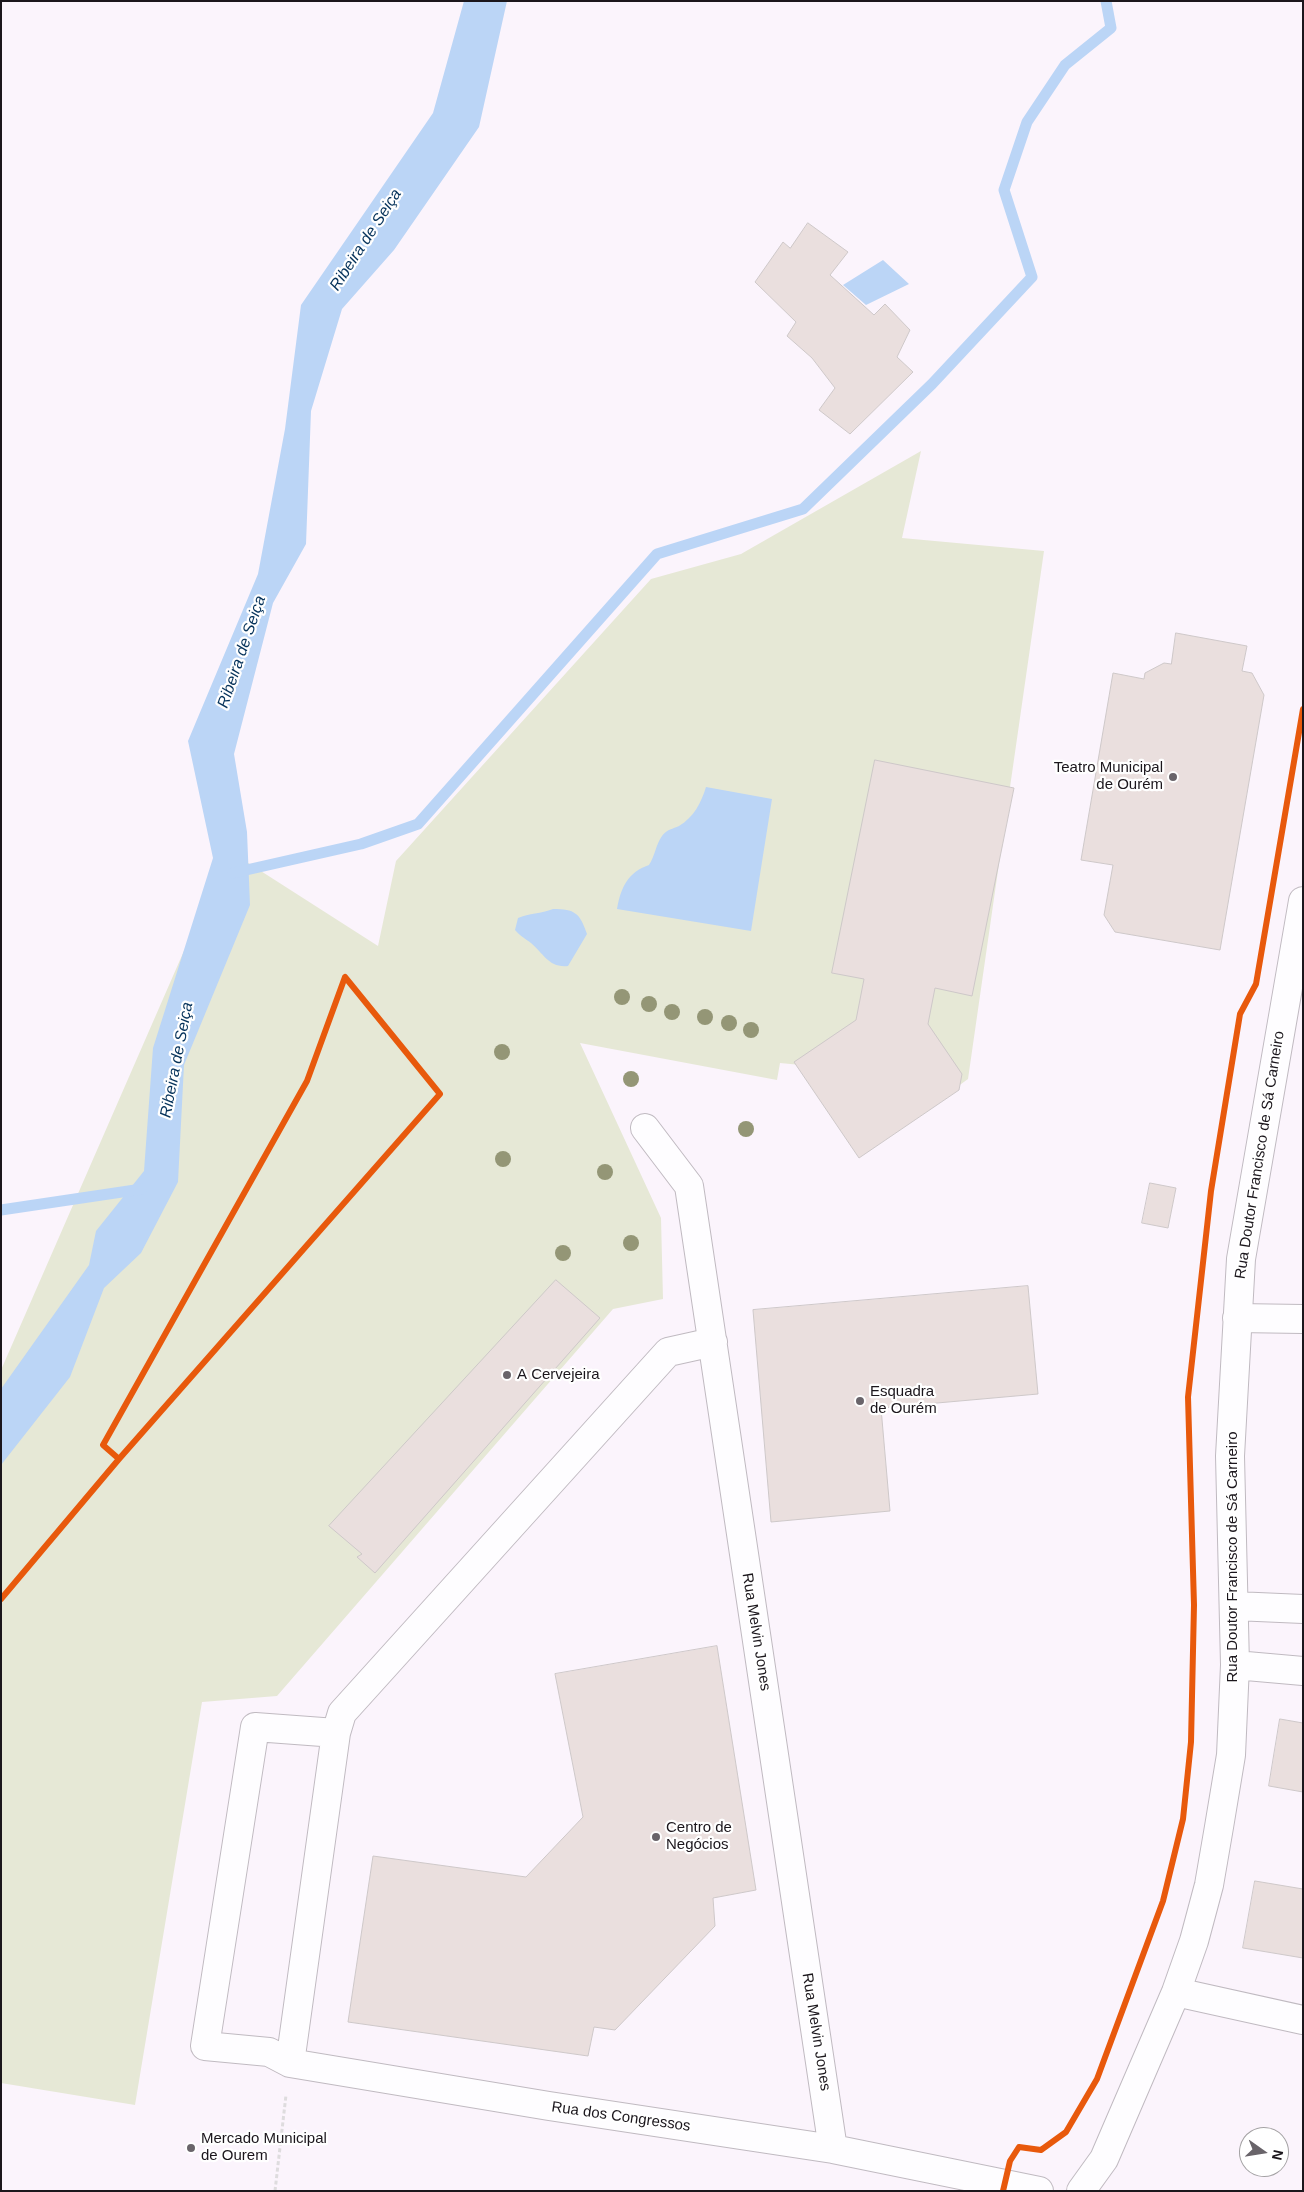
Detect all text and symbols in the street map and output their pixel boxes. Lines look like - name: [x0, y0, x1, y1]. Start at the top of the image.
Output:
- water label: Ribeira de Seiça: [326, 186, 406, 294]
- water label: Ribeira de Seiça: [214, 593, 270, 711]
- place label: Teatro Municipal de Ourém: [1054, 759, 1163, 794]
- marker: Teatro Municipal de Ourém: [1167, 771, 1179, 783]
- water label: Ribeira de Seiça: [156, 1001, 198, 1119]
- street label: Rua Doutor Francisco de Sá Carneiro: [1231, 1030, 1289, 1280]
- place label: A Cervejeira: [517, 1366, 600, 1384]
- marker: A Cervejeira: [501, 1369, 513, 1381]
- place label: Esquadra de Ourém: [870, 1383, 937, 1418]
- marker: Esquadra de Ourém: [854, 1395, 866, 1407]
- street label: Rua Doutor Francisco de Sá Carneiro: [1224, 1432, 1242, 1682]
- street label: Rua Melvin Jones: [738, 1572, 774, 1692]
- place label: Centro de Negócios: [666, 1819, 732, 1854]
- marker: Centro de Negócios: [650, 1831, 662, 1843]
- street label: Rua Melvin Jones: [798, 1972, 834, 2092]
- street label: Rua dos Congressos: [550, 2098, 692, 2136]
- north arrow: [1239, 2127, 1289, 2177]
- place label: Mercado Municipal de Ourem: [201, 2130, 327, 2165]
- marker: Mercado Municipal de Ourem: [185, 2142, 197, 2154]
- text: N: [1269, 2148, 1287, 2162]

